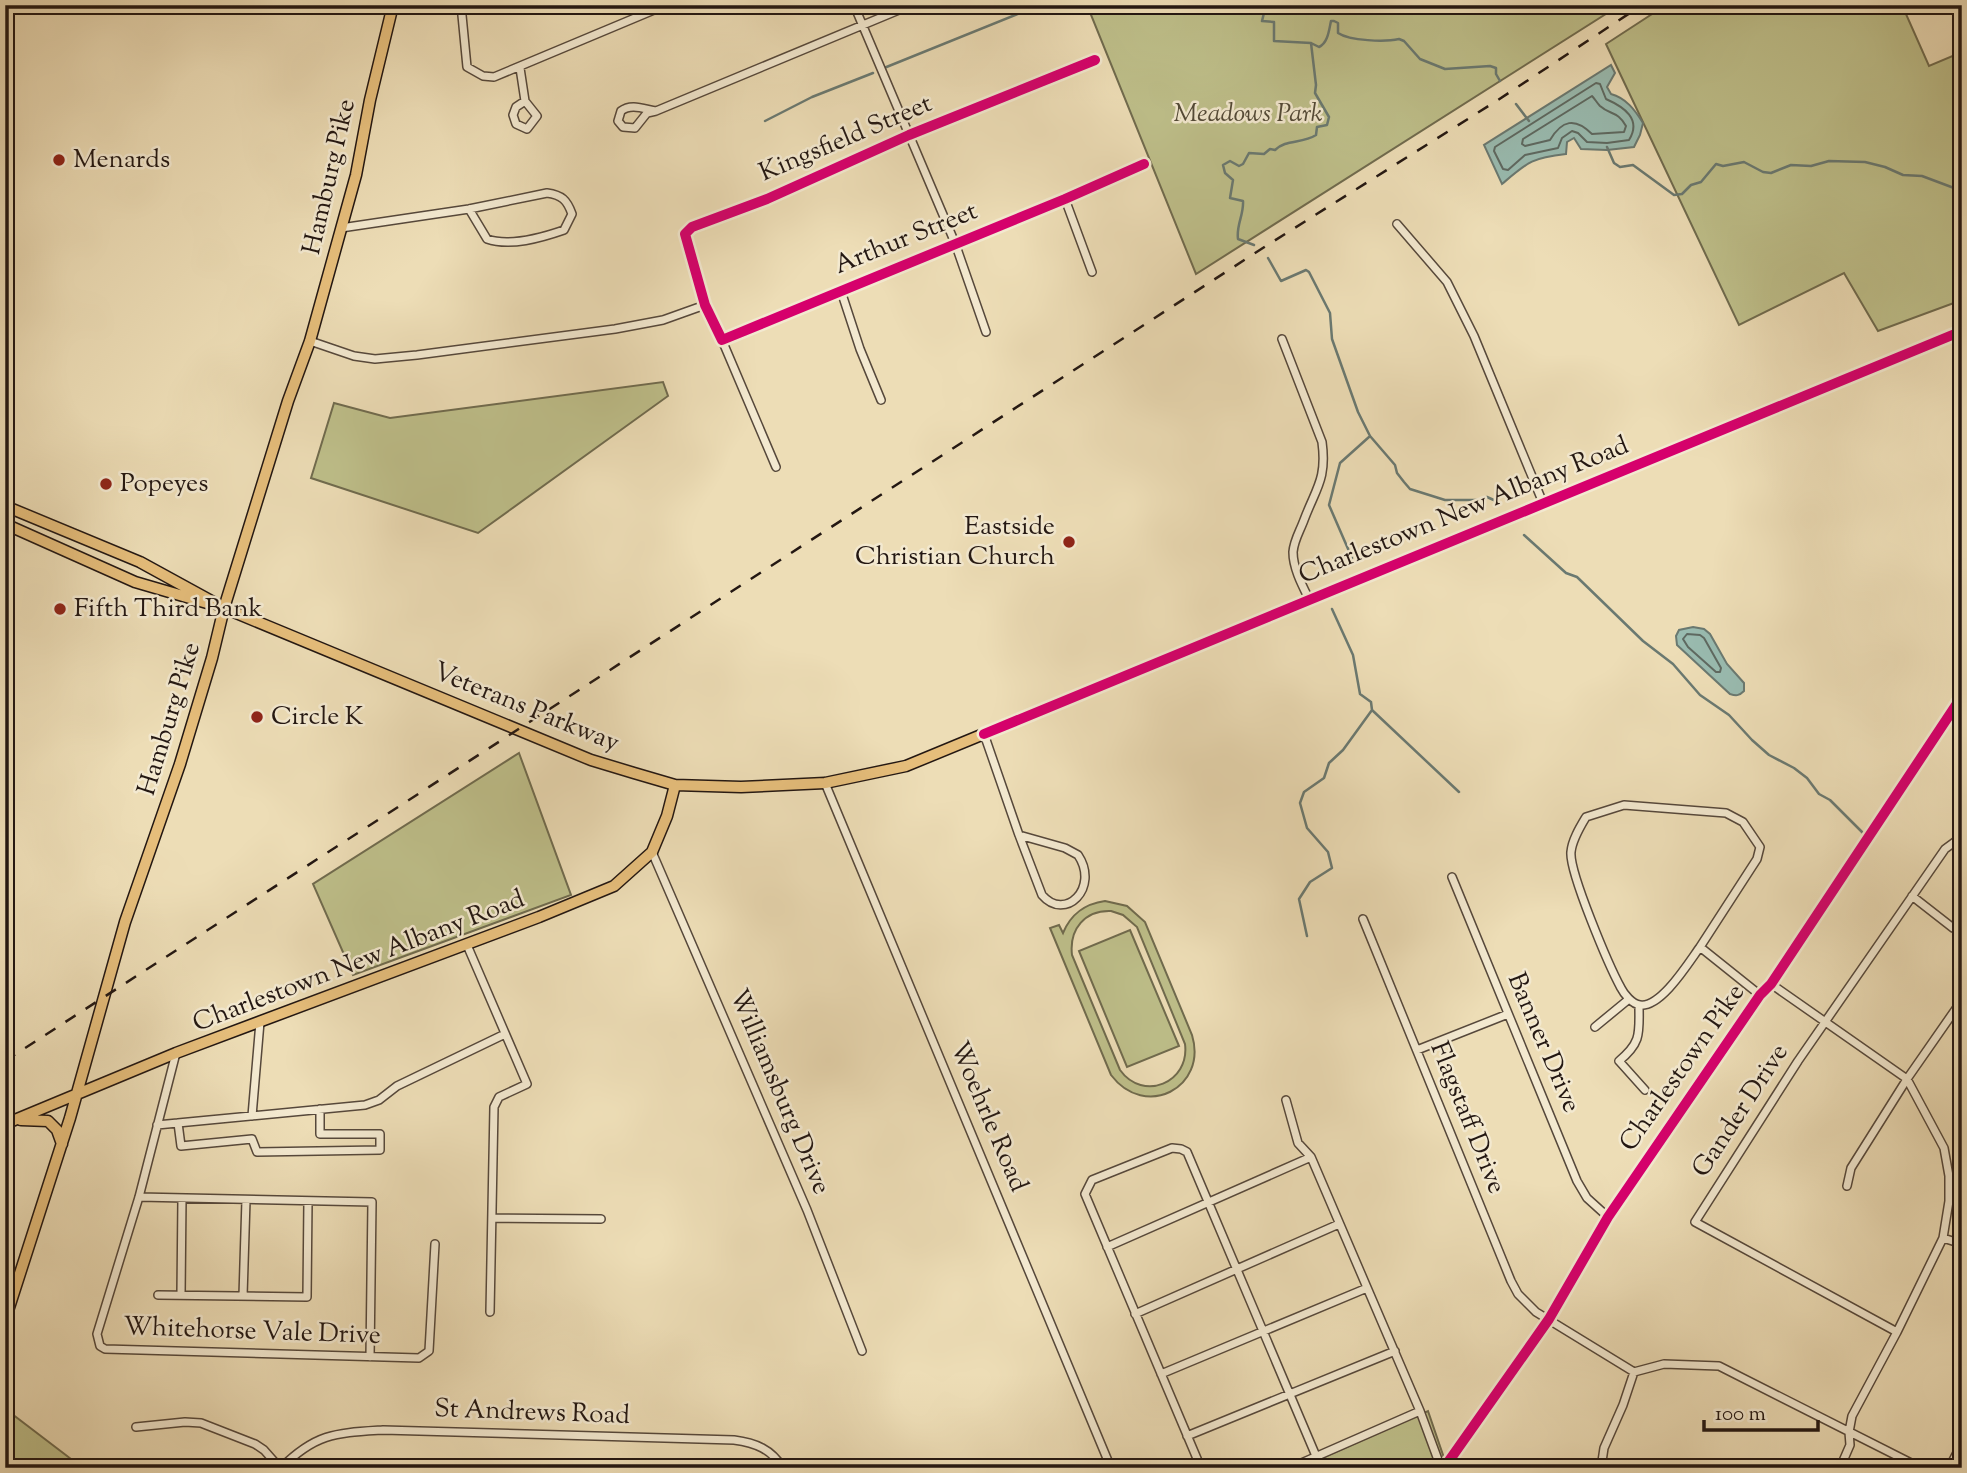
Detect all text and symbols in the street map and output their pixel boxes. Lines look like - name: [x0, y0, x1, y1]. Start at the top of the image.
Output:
- street label: Kingsfield Street: [754, 86, 938, 192]
- street label: Hamburg Pike: [294, 96, 366, 258]
- park label: Meadows Park: [1173, 96, 1323, 133]
- place label: Menards: [73, 142, 170, 179]
- marker: Menards: [51, 152, 67, 168]
- street label: Arthur Street: [829, 193, 983, 285]
- street label: Charlestown New Albany Road: [1293, 428, 1635, 594]
- place label: Popeyes: [120, 466, 208, 503]
- marker: Popeyes: [98, 476, 114, 492]
- place label: Eastside Christian Church: [855, 509, 1055, 576]
- marker: Eastside Christian Church: [1061, 534, 1077, 550]
- place label: Fifth Third Bank: [74, 591, 263, 628]
- marker: Fifth Third Bank: [52, 601, 68, 617]
- street label: Hamburg Pike: [129, 638, 211, 800]
- street label: Veterans Parkway: [427, 654, 625, 762]
- place label: Circle K: [271, 699, 364, 736]
- marker: Circle K: [249, 709, 265, 725]
- street label: Charlestown New Albany Road: [188, 881, 531, 1043]
- street label: Banner Drive: [1497, 967, 1589, 1119]
- street label: Charlestown Pike: [1611, 977, 1755, 1159]
- street label: Williamsburg Drive: [719, 984, 839, 1200]
- street label: Woehrle Road: [940, 1036, 1036, 1198]
- street label: Flagstaff Drive: [1420, 1036, 1514, 1200]
- street label: Gander Drive: [1684, 1037, 1798, 1185]
- street label: Whitehorse Vale Drive: [123, 1309, 381, 1355]
- scale bar: [1704, 1389, 1818, 1433]
- street label: St Andrews Road: [434, 1391, 631, 1435]
- text: 100 m: [1715, 1400, 1766, 1430]

